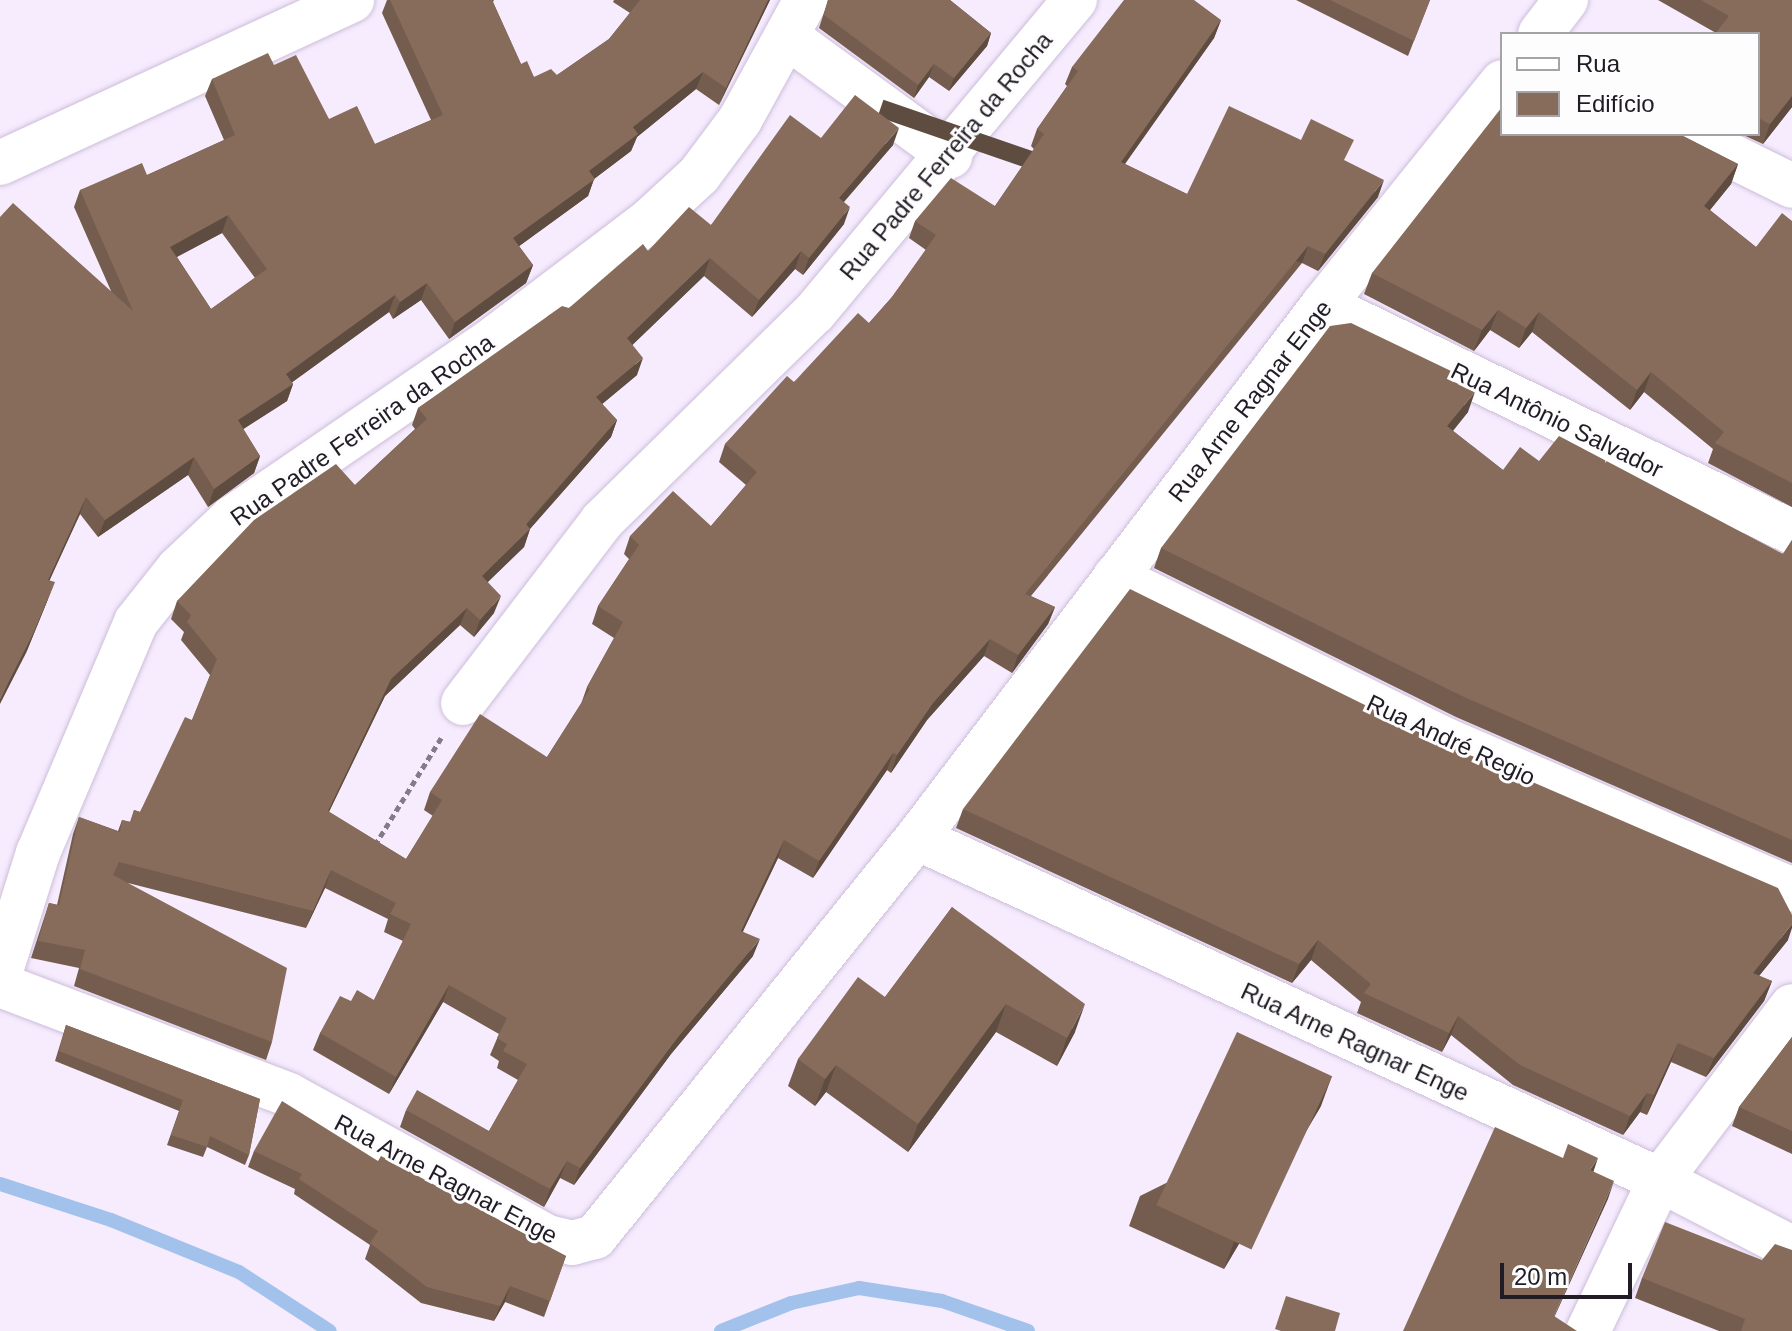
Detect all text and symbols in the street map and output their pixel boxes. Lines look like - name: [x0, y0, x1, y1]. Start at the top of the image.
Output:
- street label: Rua Padre Ferreira da Rocha: [834, 26, 1058, 286]
- legend: [1500, 32, 1760, 136]
- text: Rua: [1576, 50, 1620, 77]
- text: Edifício: [1576, 90, 1655, 117]
- street label: Rua Arne Ragnar Enge: [1162, 294, 1338, 508]
- street label: Rua Padre Ferreira da Rocha: [225, 328, 499, 532]
- street label: Rua Antônio Salvador: [1446, 356, 1668, 484]
- street label: Rua André Regio: [1361, 688, 1541, 792]
- street label: Rua Arne Ragnar Enge: [1236, 976, 1474, 1108]
- street label: Rua Arne Ragnar Enge: [329, 1108, 563, 1250]
- scale bar: [1504, 1247, 1636, 1297]
- text: 20 m: [1514, 1263, 1567, 1290]

